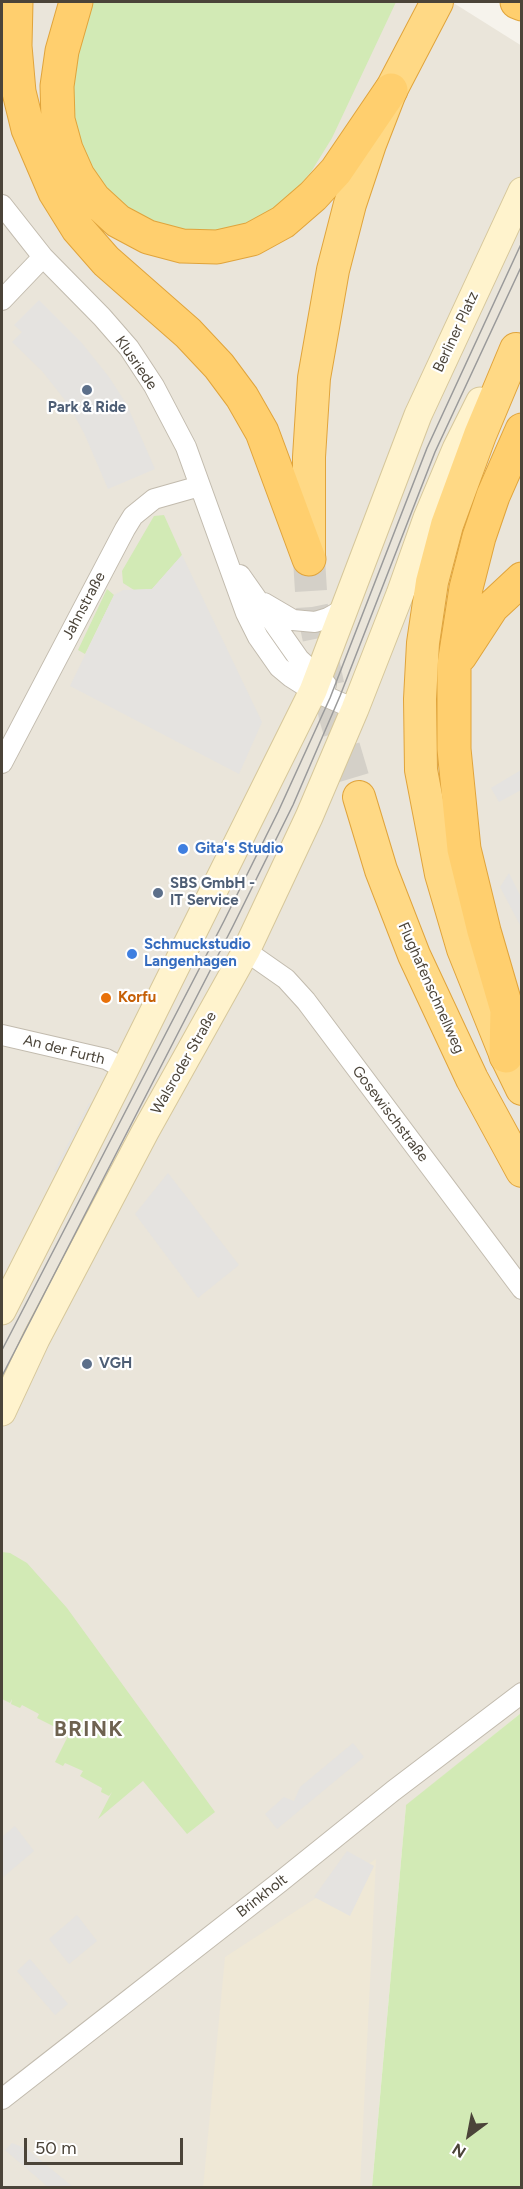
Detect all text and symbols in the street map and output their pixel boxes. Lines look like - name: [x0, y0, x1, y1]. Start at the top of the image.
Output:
- street label: Berliner Platz: [429, 289, 483, 375]
- street label: Klusriede: [111, 333, 161, 393]
- marker: Park & Ride: [80, 383, 94, 397]
- place label: Park & Ride: [48, 399, 126, 417]
- street label: Jahnstraße: [59, 569, 109, 643]
- place label: Gita's Studio: [195, 840, 283, 858]
- marker: Gita's Studio: [176, 842, 190, 856]
- place label: SBS GmbH - IT Service: [170, 875, 255, 910]
- marker: SBS GmbH - IT Service: [151, 886, 165, 900]
- street label: Flughafenschnellweg: [394, 920, 468, 1056]
- place label: Schmuckstudio Langenhagen: [144, 936, 251, 971]
- marker: Schmuckstudio Langenhagen: [125, 947, 139, 961]
- place label: Korfu: [118, 989, 156, 1007]
- marker: Korfu: [99, 991, 113, 1005]
- street label: Walsroder Straße: [147, 1008, 221, 1118]
- street label: An der Furth: [21, 1031, 107, 1069]
- street label: Gosewischstraße: [348, 1062, 432, 1166]
- place label: VGH: [99, 1355, 132, 1373]
- marker: VGH: [80, 1357, 94, 1371]
- district label: BRINK: [54, 1717, 124, 1743]
- street label: Brinkholt: [233, 1871, 291, 1921]
- north arrow: [439, 2105, 499, 2165]
- scale bar: [27, 2126, 186, 2164]
- text: 50 m: [35, 2137, 77, 2159]
- text: N: [449, 2139, 469, 2162]

